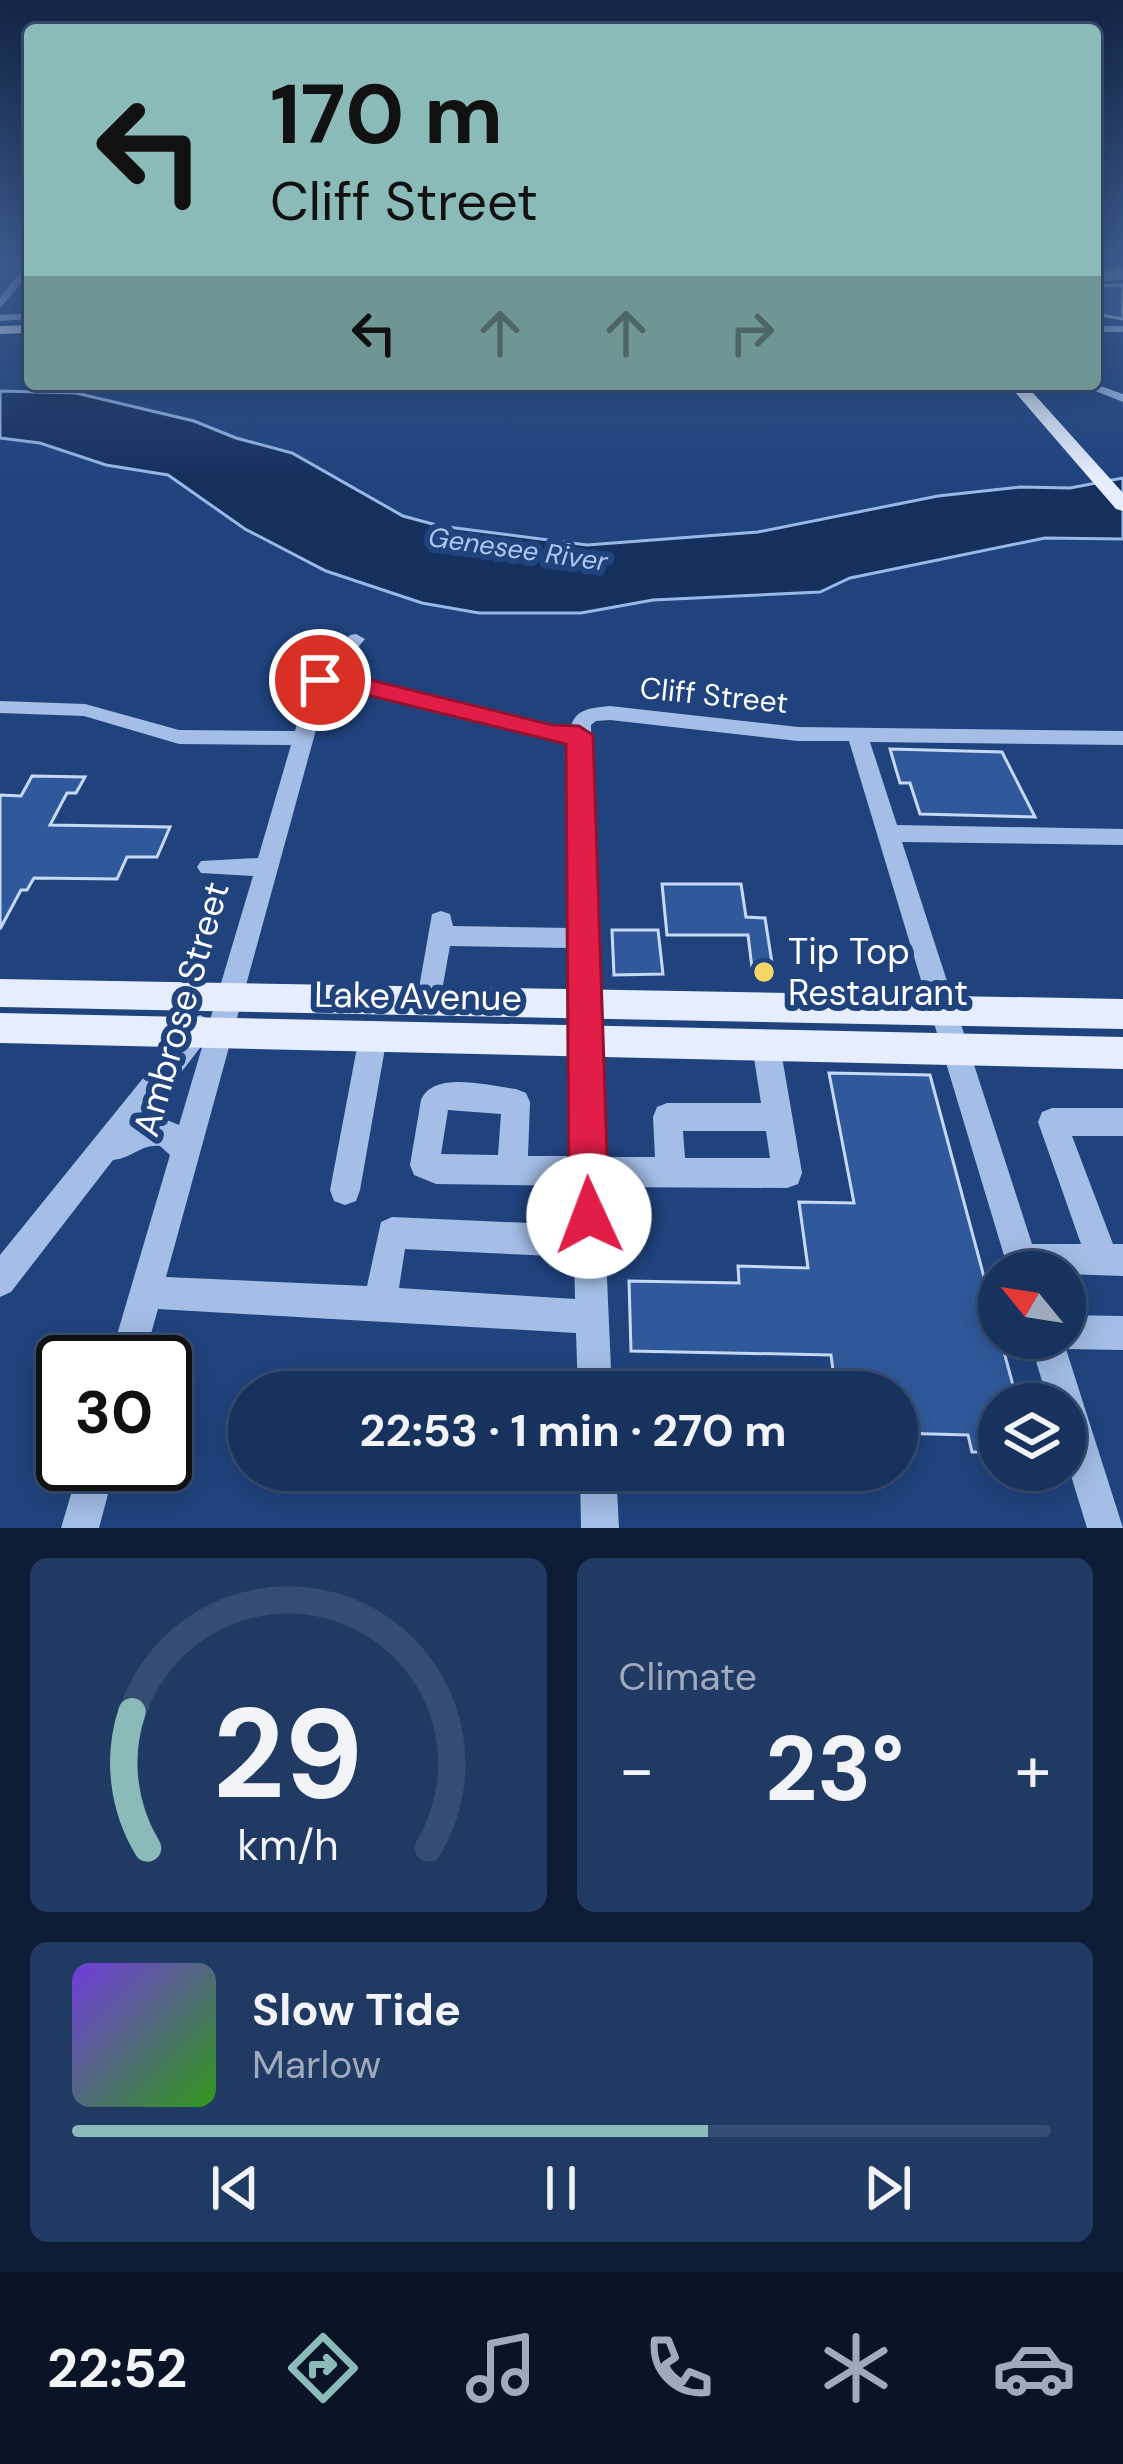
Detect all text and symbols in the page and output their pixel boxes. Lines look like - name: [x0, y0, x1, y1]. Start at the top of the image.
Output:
- text: 170 m: [270, 60, 503, 169]
- icon: left: [72, 72, 228, 228]
- text: Cliff Street: [270, 166, 538, 237]
- icon: left: [341, 300, 407, 366]
- icon: ahead: [467, 300, 533, 366]
- icon: ahead: [593, 300, 659, 366]
- icon: right: [719, 300, 785, 366]
- water label: Genesee River: [426, 519, 611, 579]
- pin: [269, 629, 371, 731]
- icon: arrive: [287, 647, 353, 713]
- street label: Cliff Street: [638, 668, 790, 722]
- street label: Ambrose Street: [122, 876, 240, 1142]
- place label: Tip Top Restaurant: [788, 928, 968, 1016]
- marker: Tip Top Restaurant: [751, 959, 777, 985]
- street label: Lake Avenue: [314, 971, 522, 1021]
- position arrow: [526, 1153, 652, 1279]
- north arrow: [978, 1251, 1086, 1359]
- map controls: [978, 1251, 1086, 1491]
- speed limit sign: 30: [36, 1335, 192, 1491]
- button: layers: [978, 1383, 1086, 1491]
- text: 22:53 · 1 min · 270 m: [359, 1401, 787, 1460]
- text: Climate: [619, 1651, 757, 1702]
- text: 29: [213, 1673, 364, 1836]
- text: 23°: [765, 1711, 904, 1828]
- text: −: [619, 1727, 655, 1812]
- text: +: [1015, 1727, 1051, 1812]
- text: km/h: [238, 1817, 339, 1873]
- text: Slow Tide: [252, 1980, 461, 2039]
- text: Marlow: [252, 2039, 381, 2090]
- icon: previous: [202, 2155, 268, 2221]
- icon: pause: [528, 2155, 594, 2221]
- icon: next: [855, 2155, 921, 2221]
- icon: directions: [281, 2326, 365, 2410]
- icon: music: [459, 2326, 543, 2410]
- icon: phone: [637, 2326, 721, 2410]
- icon: climate: [814, 2326, 898, 2410]
- icon: car: [992, 2326, 1076, 2410]
- text: 22:52: [47, 2333, 187, 2404]

